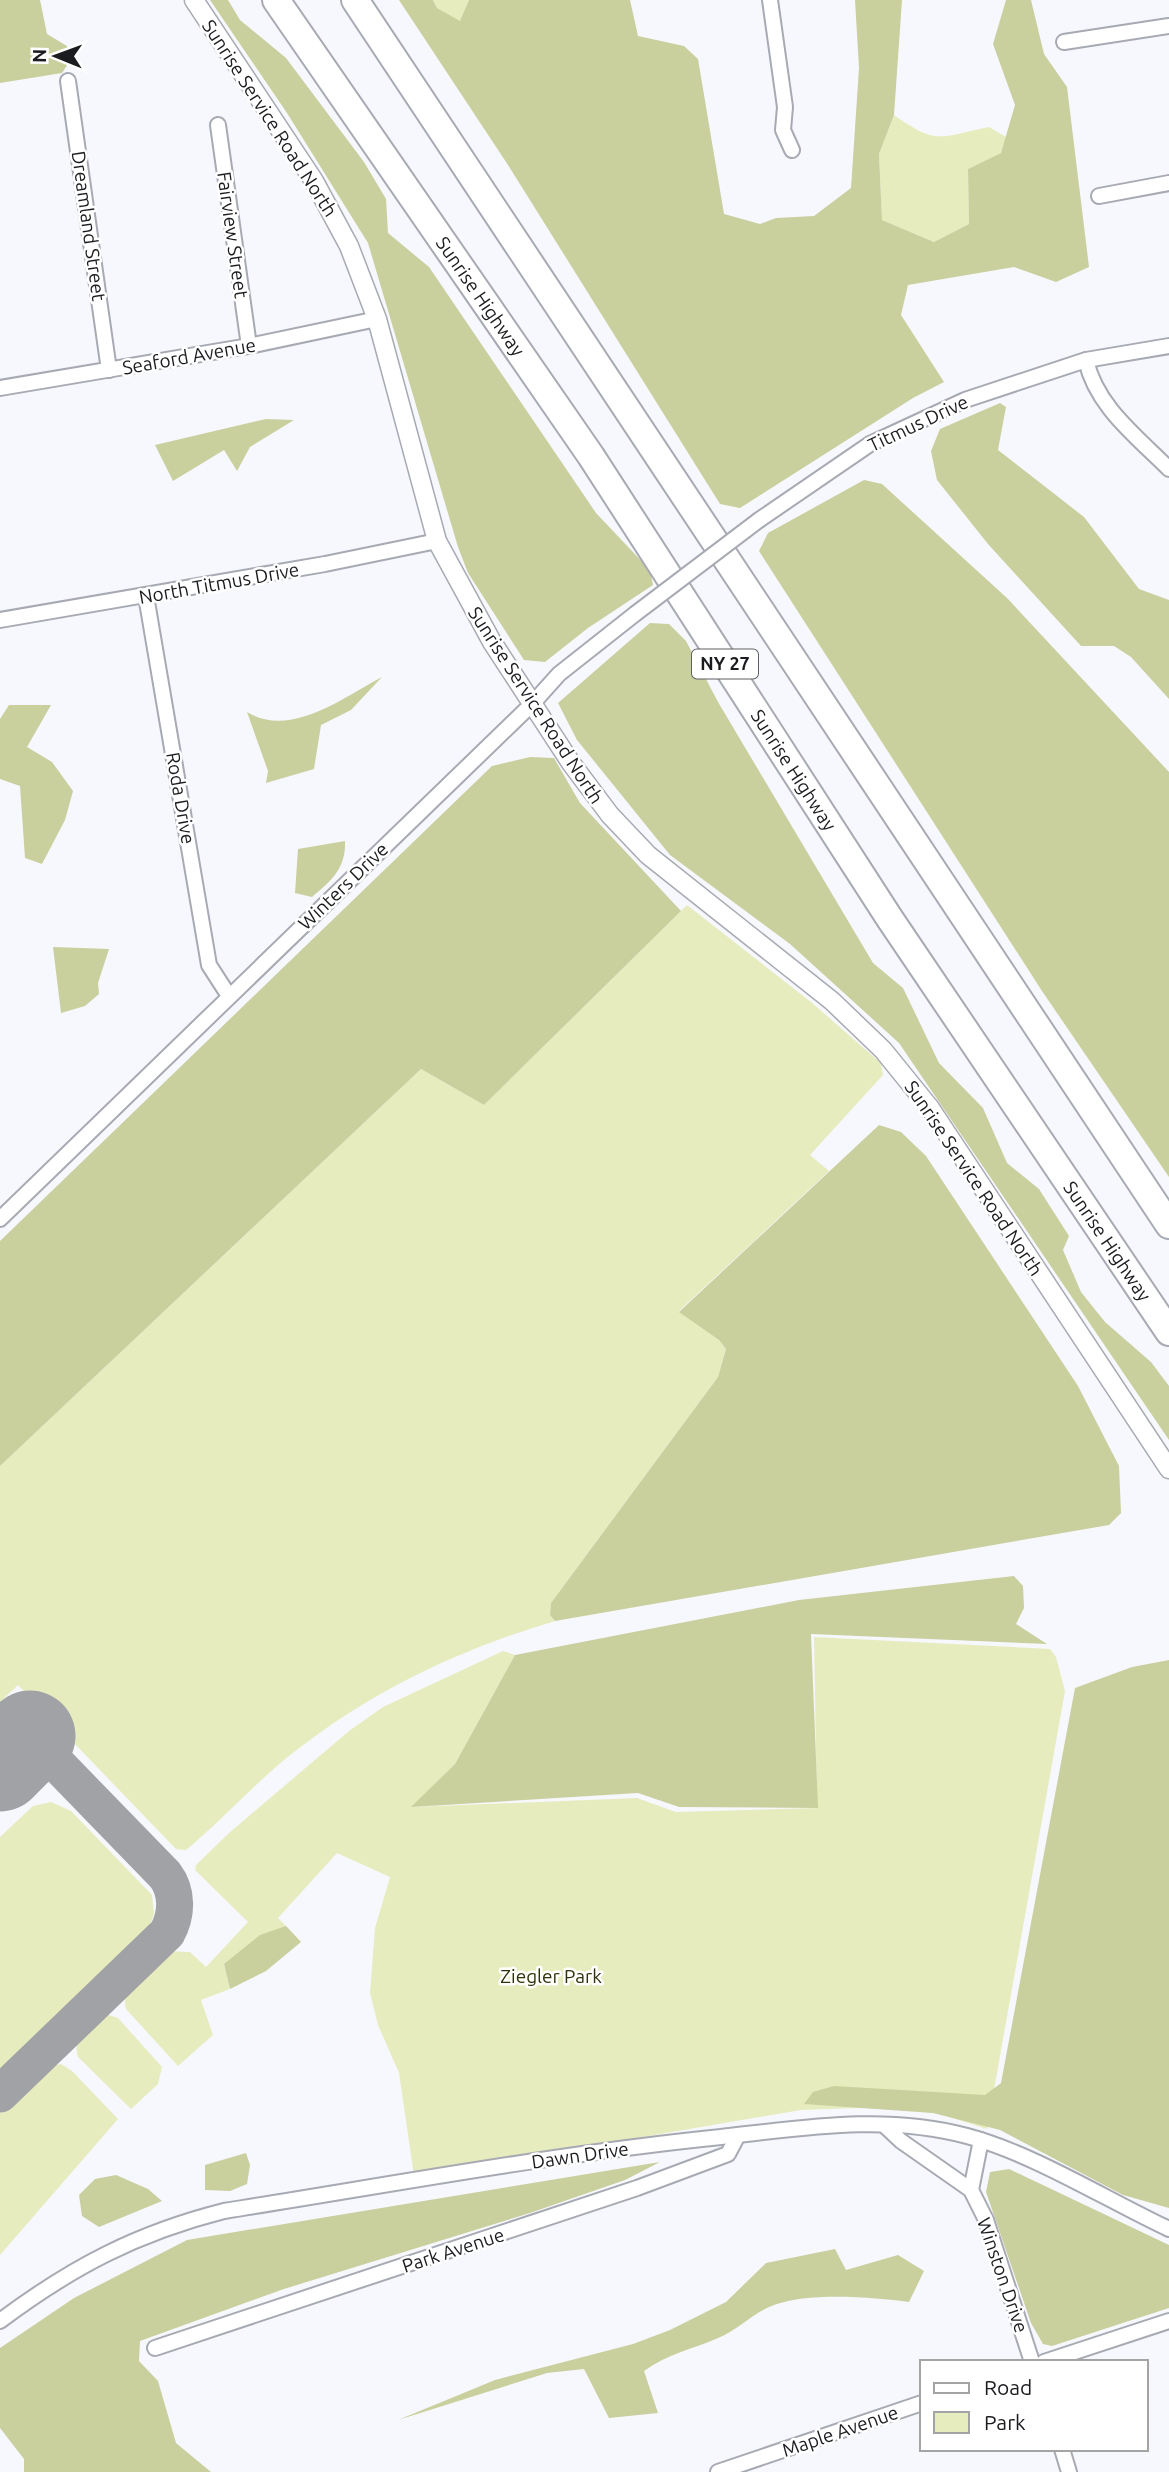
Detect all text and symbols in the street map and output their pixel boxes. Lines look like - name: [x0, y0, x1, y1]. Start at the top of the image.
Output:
- street label: Sunrise Service Road North: [198, 15, 342, 221]
- north arrow: [21, 21, 91, 91]
- text: N: [28, 48, 50, 63]
- street label: Dreamland Street: [68, 150, 111, 303]
- street label: Fairview Street: [213, 170, 253, 300]
- street label: Sunrise Highway: [432, 232, 529, 360]
- street label: Seaford Avenue: [121, 333, 257, 379]
- street label: Titmus Drive: [864, 390, 972, 456]
- street label: North Titmus Drive: [137, 558, 301, 608]
- street label: Sunrise Service Road North: [464, 602, 608, 808]
- road number: NY 27: [692, 650, 758, 678]
- street label: Sunrise Highway: [747, 705, 841, 835]
- street label: Roda Drive: [162, 750, 200, 846]
- street label: Winters Drive: [294, 838, 392, 934]
- street label: Sunrise Service Road North: [900, 1076, 1048, 1280]
- street label: Sunrise Highway: [1059, 1177, 1156, 1305]
- park label: Ziegler Park: [500, 1965, 602, 1987]
- street label: Dawn Drive: [530, 2137, 630, 2173]
- street label: Winston Drive: [973, 2215, 1033, 2335]
- street label: Park Avenue: [399, 2223, 507, 2277]
- legend: [920, 2360, 1148, 2451]
- text: Road: [984, 2375, 1032, 2399]
- street label: Maple Avenue: [779, 2401, 901, 2461]
- text: Park: [984, 2410, 1026, 2434]

